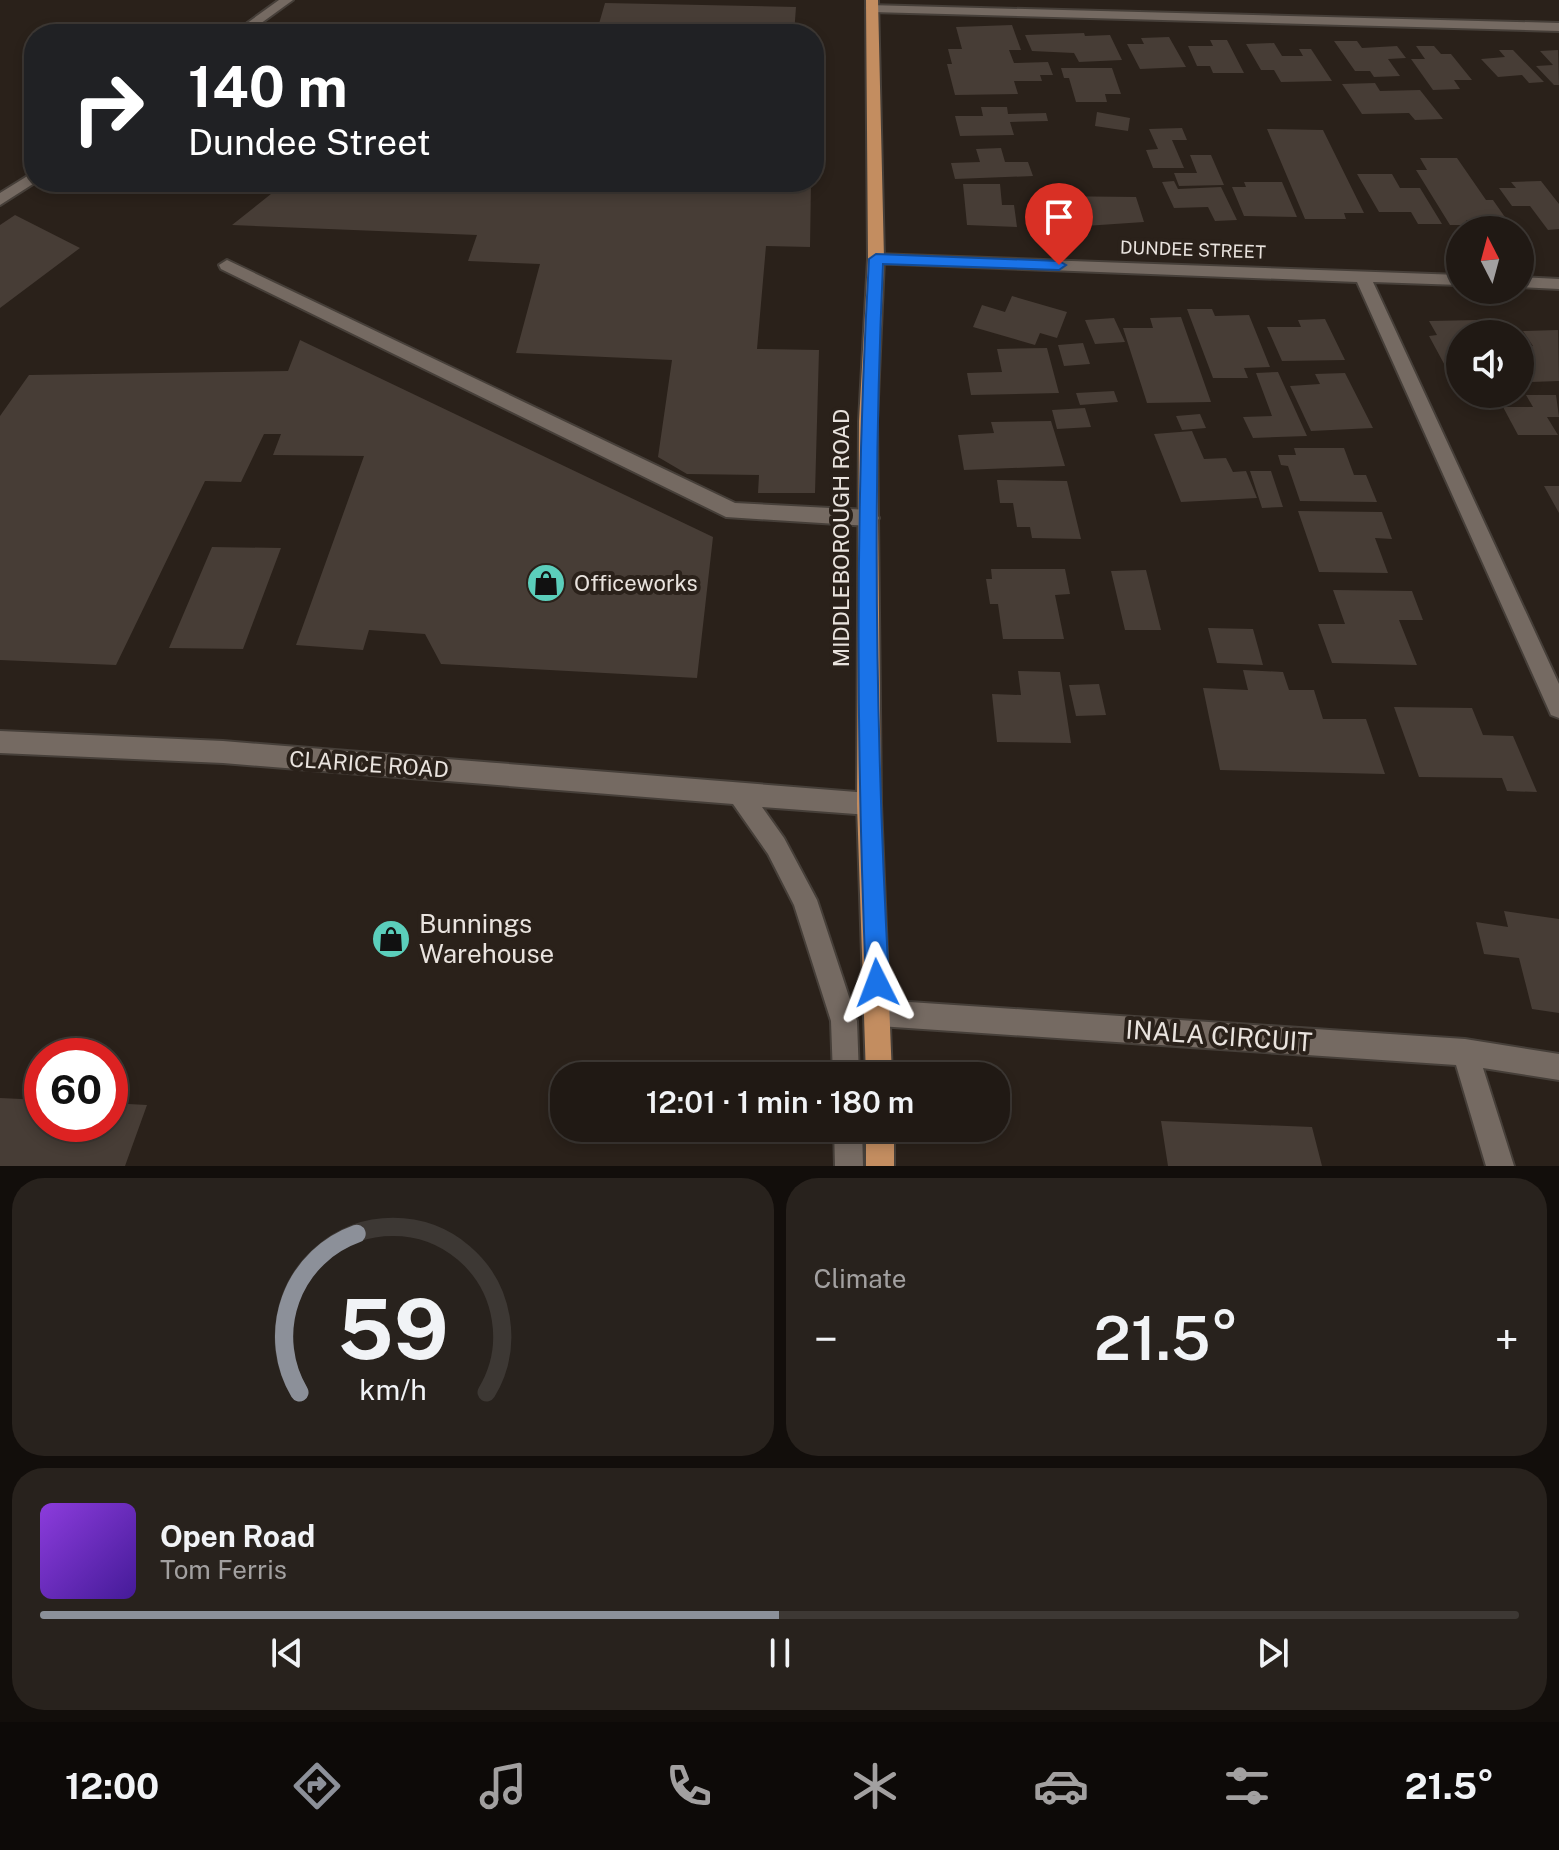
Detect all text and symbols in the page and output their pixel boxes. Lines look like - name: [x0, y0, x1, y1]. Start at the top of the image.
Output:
- text: 140 m: [188, 54, 348, 120]
- icon: right: [56, 56, 160, 160]
- text: Dundee Street: [188, 121, 431, 163]
- pin: [1025, 183, 1093, 265]
- icon: arrive: [1037, 195, 1081, 239]
- north arrow: [1446, 216, 1534, 304]
- map controls: [1446, 216, 1534, 408]
- street label: DUNDEE STREET: [1120, 236, 1267, 263]
- button: sound: [1446, 320, 1534, 408]
- street label: MIDDLEBOROUGH ROAD: [828, 409, 854, 667]
- shop icon: Officeworks: [525, 562, 567, 604]
- place label: Officeworks: [574, 570, 698, 596]
- street label: CLARICE ROAD: [288, 745, 450, 783]
- place label: Bunnings Warehouse: [419, 908, 554, 969]
- shop icon: Bunnings Warehouse: [370, 918, 412, 960]
- position arrow: [835, 941, 919, 1025]
- street label: INALA CIRCUIT: [1125, 1014, 1313, 1057]
- speed limit sign: 60: [24, 1038, 128, 1142]
- text: 12:01 · 1 min · 180 m: [646, 1084, 914, 1120]
- text: Climate: [814, 1263, 907, 1294]
- text: 59: [337, 1280, 448, 1378]
- text: 21.5°: [1094, 1303, 1239, 1374]
- text: −: [814, 1313, 838, 1365]
- text: +: [1495, 1313, 1519, 1365]
- text: km/h: [359, 1373, 426, 1406]
- text: Open Road: [160, 1518, 315, 1554]
- text: Tom Ferris: [160, 1554, 287, 1585]
- icon: previous: [265, 1631, 309, 1675]
- icon: pause: [758, 1631, 802, 1675]
- icon: next: [1251, 1631, 1295, 1675]
- icon: directions: [289, 1758, 345, 1814]
- icon: music: [475, 1758, 531, 1814]
- icon: phone: [661, 1758, 717, 1814]
- icon: climate: [847, 1758, 903, 1814]
- icon: car: [1033, 1758, 1089, 1814]
- icon: filters: [1219, 1758, 1275, 1814]
- text: 12:00: [65, 1765, 159, 1807]
- text: 21.5°: [1405, 1765, 1494, 1807]

